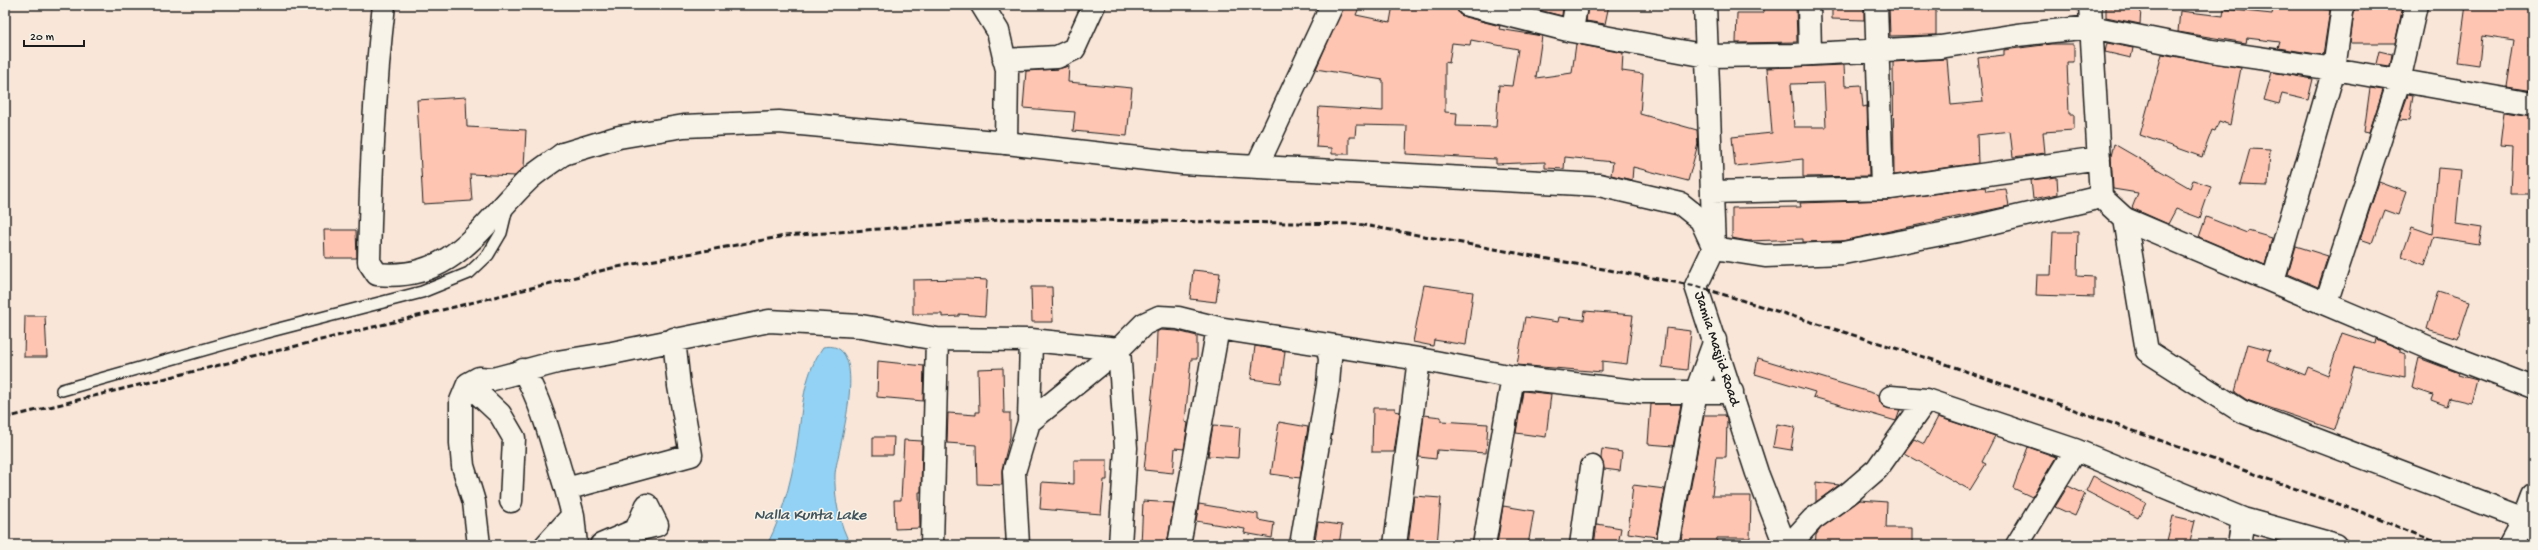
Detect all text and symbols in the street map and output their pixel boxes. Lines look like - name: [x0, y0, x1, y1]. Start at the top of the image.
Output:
- scale bar: [24, 22, 84, 48]
- text: 20 m: [30, 31, 55, 45]
- street label: Jamia Masjid Road: [1689, 289, 1744, 409]
- water label: Nalla Kunta Lake: [754, 507, 867, 526]

